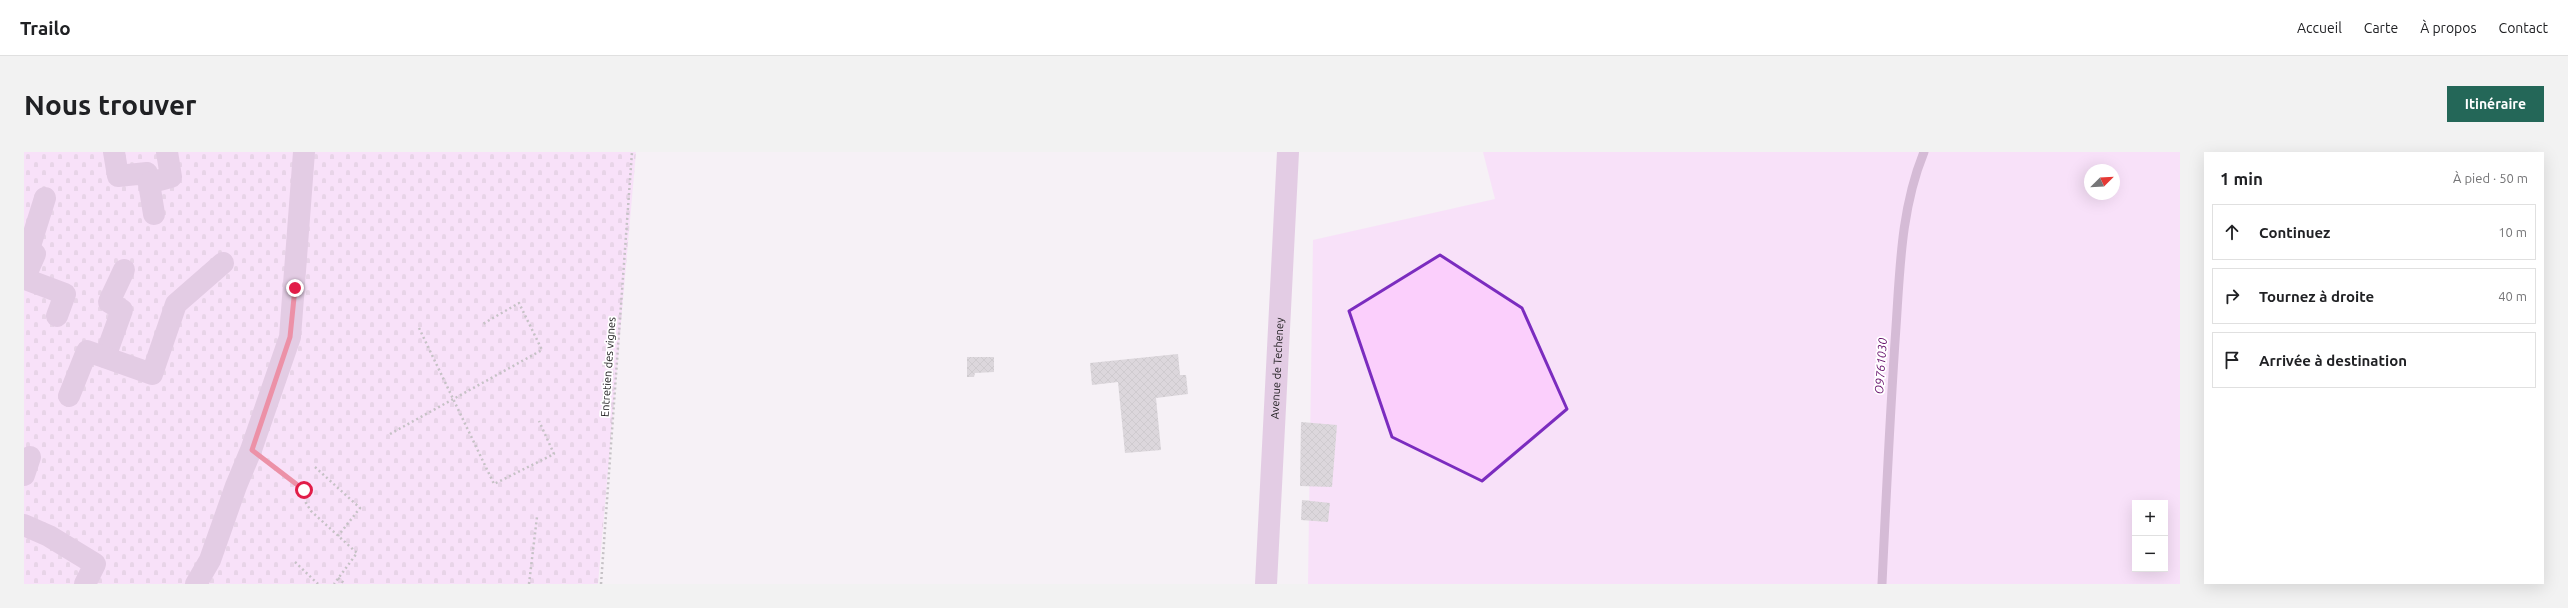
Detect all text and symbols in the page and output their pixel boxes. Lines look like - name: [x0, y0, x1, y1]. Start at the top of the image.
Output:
- text: Trailo: [20, 17, 71, 39]
- text: Accueil: [2297, 20, 2342, 36]
- text: Carte: [2364, 20, 2398, 36]
- text: À propos: [2420, 20, 2477, 36]
- text: Contact: [2499, 20, 2548, 36]
- button: Itinéraire: [2447, 86, 2544, 122]
- text: Nous trouver: [24, 89, 197, 120]
- north arrow: [2084, 164, 2120, 200]
- text: 1 min: [2220, 169, 2263, 188]
- text: À pied · 50 m: [2453, 171, 2528, 185]
- icon: ahead: [2221, 221, 2243, 243]
- text: Continuez: [2259, 224, 2330, 241]
- text: 10 m: [2498, 225, 2527, 239]
- route end: [286, 279, 304, 297]
- icon: right: [2221, 285, 2243, 307]
- text: Tournez à droite: [2259, 288, 2374, 305]
- text: 40 m: [2498, 289, 2527, 303]
- street label: Entretien des vignes: [599, 316, 617, 417]
- street label: Avenue de Techeney: [1268, 317, 1286, 419]
- water label: O9761030: [1872, 337, 1889, 395]
- icon: arrive: [2221, 349, 2243, 371]
- text: Arrivée à destination: [2259, 352, 2407, 369]
- route start: [295, 481, 313, 499]
- map controls: [2132, 500, 2168, 572]
- button: +: [2132, 500, 2168, 536]
- button: −: [2132, 536, 2168, 572]

